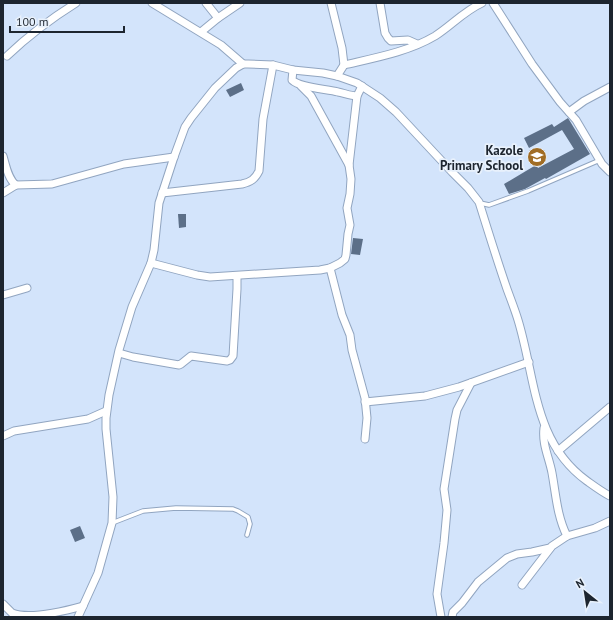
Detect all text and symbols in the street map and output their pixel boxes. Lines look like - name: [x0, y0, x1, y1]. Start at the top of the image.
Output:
- scale bar: [10, 8, 124, 34]
- text: 100 m: [16, 14, 49, 29]
- place label: Kazole Primary School: [440, 142, 523, 174]
- school or university icon: Kazole Primary School: [526, 146, 548, 168]
- north arrow: [565, 572, 605, 612]
- text: N: [573, 575, 587, 591]

